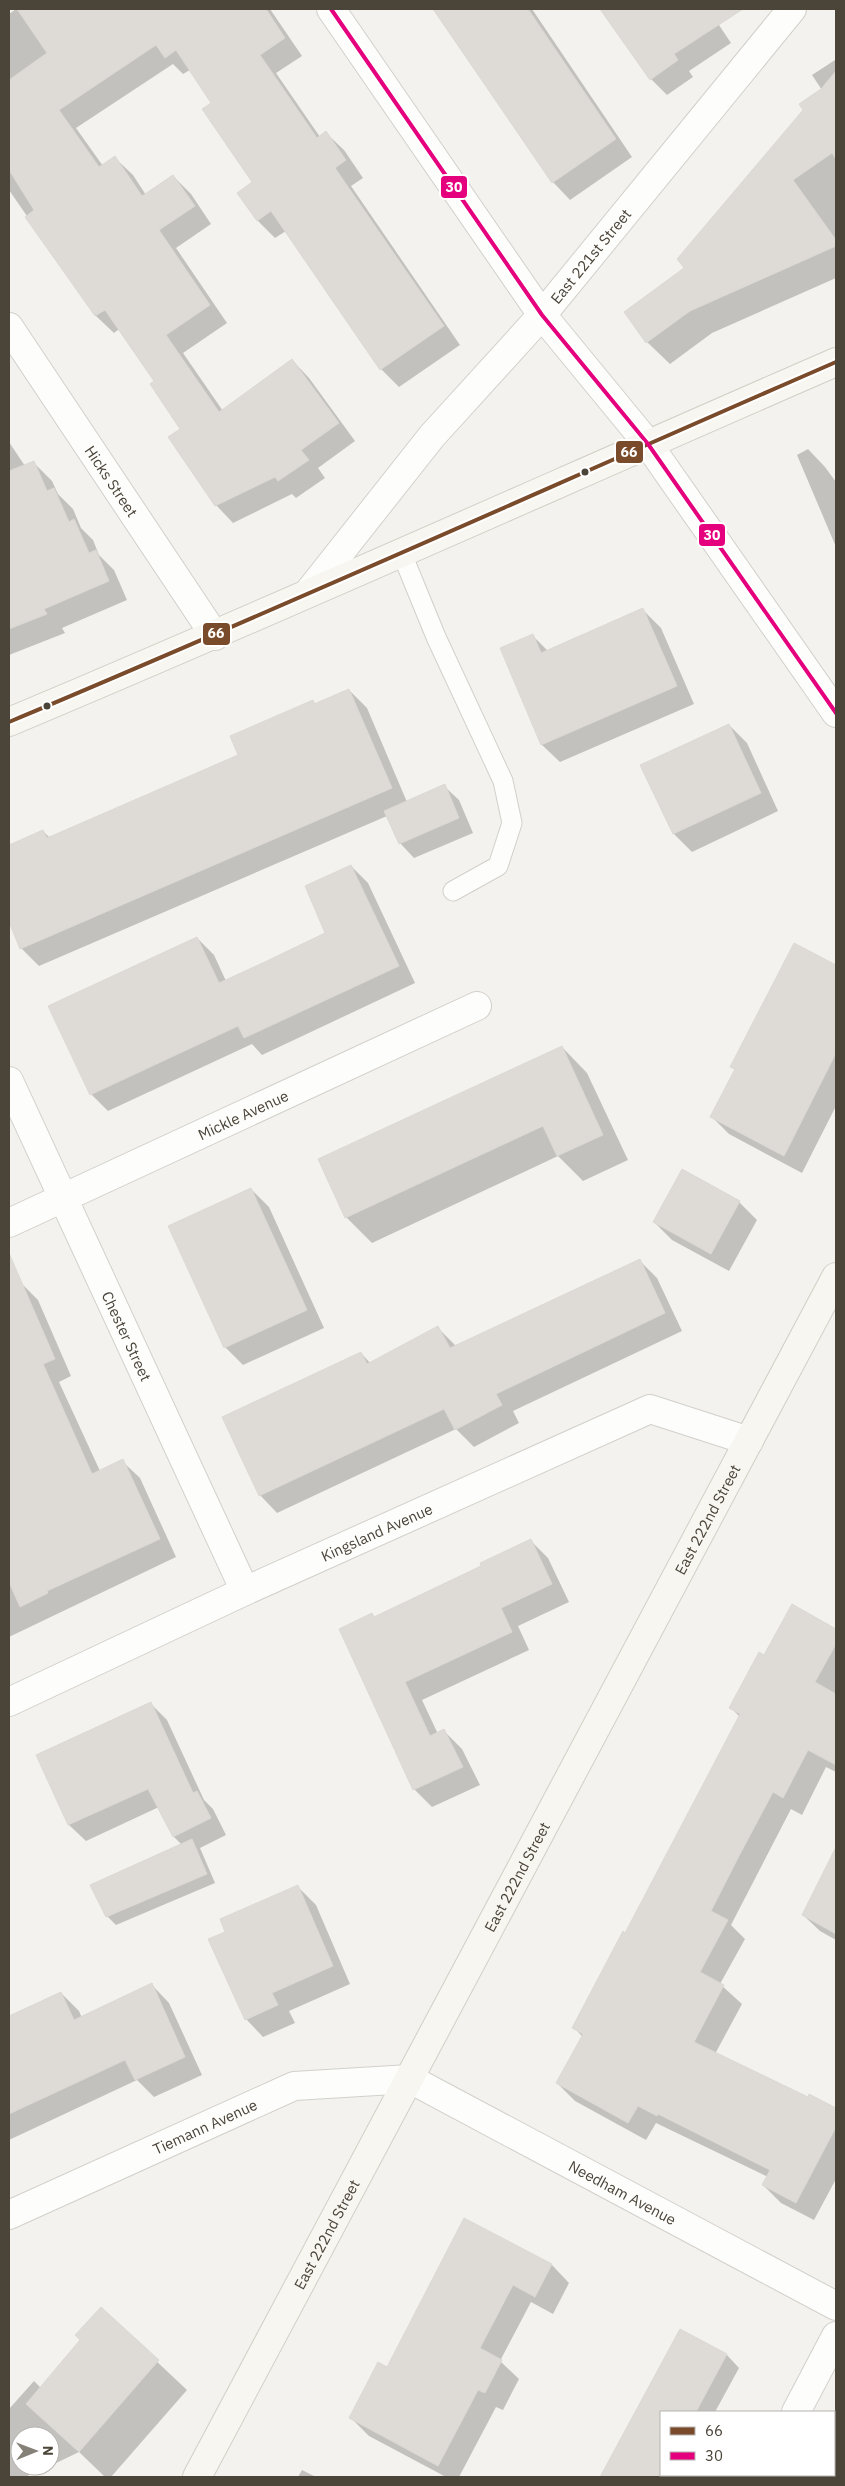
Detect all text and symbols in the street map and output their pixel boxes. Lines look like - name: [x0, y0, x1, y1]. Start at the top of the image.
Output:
- line badge: 30: [440, 175, 468, 199]
- text: 30: [446, 178, 462, 196]
- street label: East 221st Street: [546, 205, 635, 307]
- line badge: 66: [615, 440, 644, 464]
- street label: Hicks Street: [81, 442, 142, 520]
- text: 66: [621, 443, 637, 461]
- unlabelled marker: [580, 467, 590, 477]
- line badge: 30: [698, 523, 726, 547]
- text: 30: [704, 526, 720, 544]
- line badge: 66: [202, 622, 231, 646]
- text: 66: [208, 624, 224, 642]
- unlabelled marker: [42, 701, 52, 711]
- street label: Mickle Avenue: [195, 1085, 291, 1144]
- street label: Chester Street: [98, 1288, 156, 1384]
- street label: East 222nd Street: [670, 1461, 744, 1578]
- street label: Kingsland Avenue: [318, 1499, 435, 1565]
- street label: East 222nd Street: [480, 1819, 554, 1935]
- street label: Tiemann Avenue: [150, 2094, 260, 2158]
- street label: Needham Avenue: [566, 2156, 680, 2229]
- street label: East 222nd Street: [289, 2176, 363, 2292]
- legend: [660, 2411, 835, 2476]
- text: 66: [705, 2421, 723, 2440]
- north arrow: [10, 2426, 60, 2476]
- text: N: [39, 2446, 57, 2456]
- text: 30: [705, 2446, 723, 2465]

